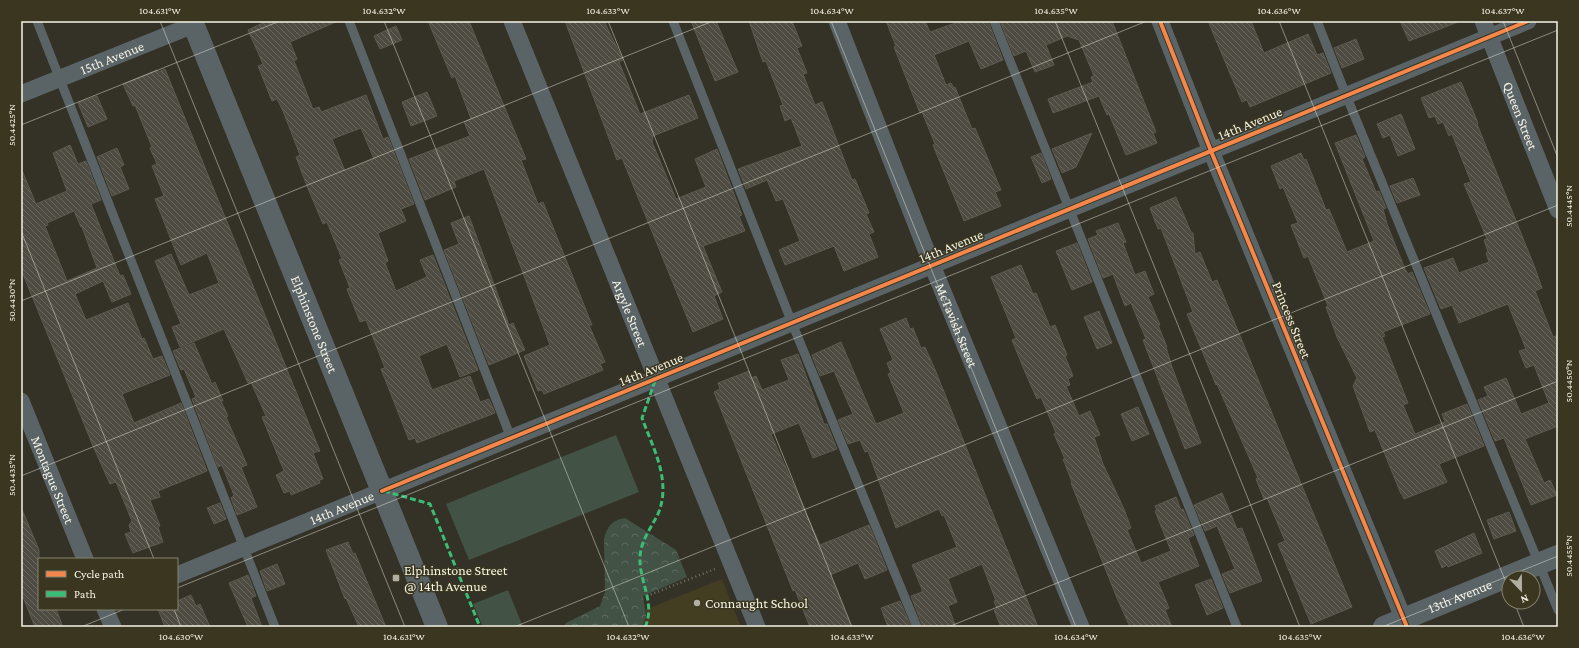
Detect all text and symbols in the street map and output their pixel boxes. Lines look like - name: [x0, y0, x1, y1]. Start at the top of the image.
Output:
- text: 104.631°W: [139, 5, 182, 16]
- text: 104.632°W: [362, 5, 406, 16]
- text: 104.633°W: [586, 5, 630, 16]
- text: 104.634°W: [810, 5, 855, 16]
- text: 104.635°W: [1034, 5, 1078, 16]
- text: 104.636°W: [1257, 5, 1301, 16]
- text: 104.637°W: [1481, 5, 1525, 16]
- street label: 15th Avenue: [78, 38, 146, 77]
- street label: Queen Street: [1500, 79, 1541, 153]
- street label: 14th Avenue: [1216, 103, 1284, 143]
- text: 50.4425°N: [6, 104, 17, 146]
- text: 50.4445°N: [1563, 184, 1574, 227]
- street label: 14th Avenue: [917, 226, 985, 266]
- street label: Elphinstone Street: [288, 273, 342, 375]
- street label: Argyle Street: [609, 277, 651, 349]
- text: 50.4430°N: [6, 278, 17, 321]
- street label: Princess Street: [1269, 279, 1315, 361]
- street label: McTavish Street: [932, 281, 981, 370]
- street label: 14th Avenue: [617, 349, 685, 389]
- text: 50.4450°N: [1563, 359, 1574, 402]
- street label: Montague Street: [28, 434, 78, 526]
- text: 50.4435°N: [6, 454, 17, 496]
- street label: 14th Avenue: [307, 487, 376, 528]
- text: 50.4455°N: [1563, 535, 1574, 577]
- legend: [38, 558, 178, 610]
- place label: Elphinstone Street @ 14th Avenue: [404, 562, 508, 594]
- text: Cycle path: [74, 567, 125, 581]
- north arrow: [1501, 570, 1541, 610]
- marker: Elphinstone Street @ 14th Avenue: [391, 573, 401, 583]
- street label: 13th Avenue: [1426, 576, 1494, 616]
- text: Path: [74, 587, 96, 601]
- text: N: [1519, 592, 1530, 606]
- place label: Connaught School: [705, 595, 808, 611]
- marker: Connaught School: [692, 598, 702, 608]
- text: 104.630°W: [159, 631, 204, 642]
- text: 104.631°W: [383, 631, 426, 642]
- text: 104.632°W: [606, 631, 650, 642]
- text: 104.633°W: [830, 631, 874, 642]
- text: 104.634°W: [1054, 631, 1099, 642]
- text: 104.635°W: [1278, 631, 1322, 642]
- text: 104.636°W: [1501, 631, 1545, 642]

